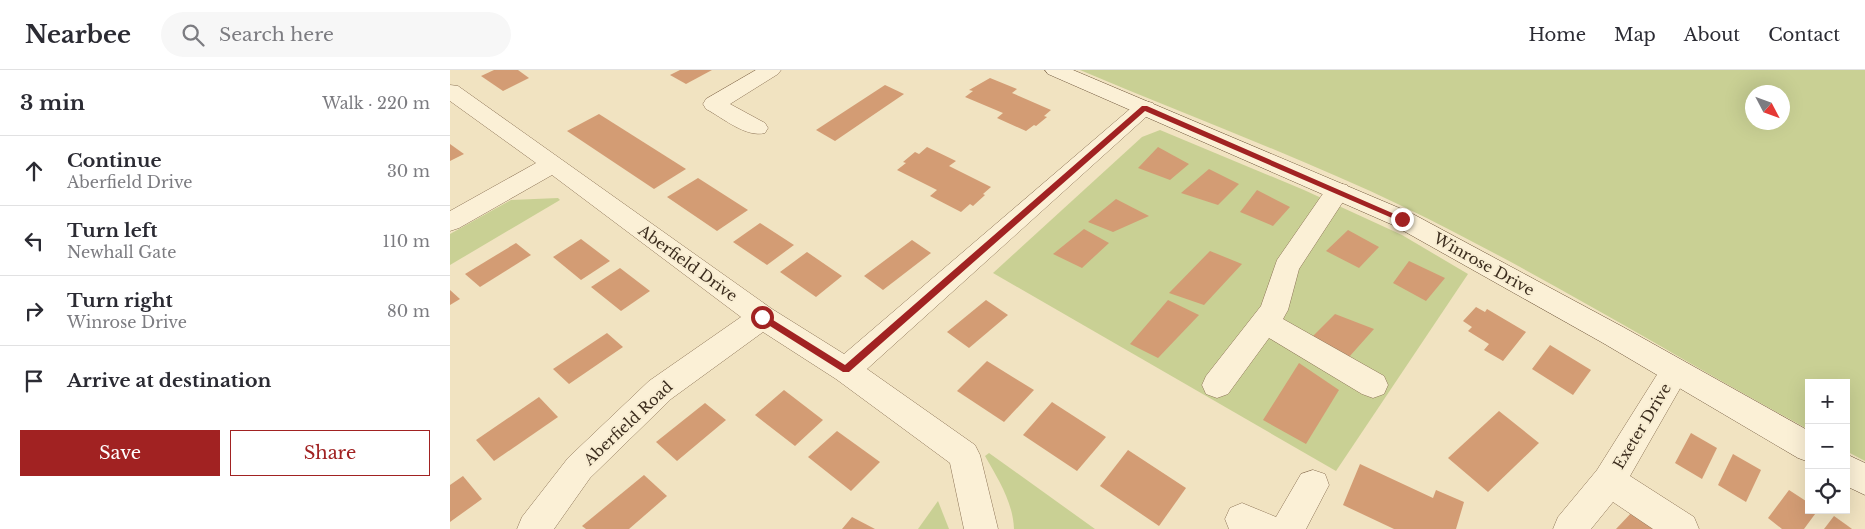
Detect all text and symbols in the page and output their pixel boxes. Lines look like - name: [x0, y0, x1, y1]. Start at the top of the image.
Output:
- search box: [161, 12, 511, 57]
- text: Nearbee: [25, 20, 131, 49]
- icon: search: [179, 21, 207, 49]
- text: Search here: [219, 23, 334, 46]
- text: Home: [1528, 24, 1586, 46]
- text: Map: [1614, 24, 1656, 46]
- text: About: [1684, 24, 1740, 46]
- text: Contact: [1768, 24, 1840, 46]
- north arrow: [1745, 85, 1790, 130]
- text: 3 min: [20, 90, 85, 116]
- text: Walk · 220 m: [322, 93, 430, 113]
- text: Continue: [67, 149, 162, 172]
- icon: ahead: [20, 157, 48, 185]
- text: 30 m: [387, 161, 430, 181]
- text: Aberfield Drive: [67, 172, 193, 192]
- route end: [1391, 208, 1414, 231]
- text: Turn left: [67, 219, 158, 242]
- street label: Aberfield Drive: [634, 220, 741, 305]
- icon: left: [20, 227, 48, 255]
- street label: Winrose Drive: [1429, 228, 1538, 300]
- text: 110 m: [383, 231, 430, 251]
- text: Newhall Gate: [67, 242, 176, 262]
- text: Turn right: [67, 289, 173, 312]
- icon: right: [20, 297, 48, 325]
- text: 80 m: [387, 301, 430, 321]
- route start: [751, 306, 774, 329]
- text: Winrose Drive: [67, 312, 187, 332]
- icon: arrive: [20, 367, 48, 395]
- text: Arrive at destination: [67, 369, 271, 392]
- street label: Aberfield Road: [579, 377, 676, 470]
- map controls: [1805, 379, 1850, 514]
- button: +: [1805, 379, 1850, 424]
- street label: Exeter Drive: [1609, 380, 1675, 472]
- button: −: [1805, 424, 1850, 469]
- button: Save: [20, 430, 220, 476]
- button: Share: [230, 430, 430, 476]
- button: locate: [1805, 469, 1850, 514]

